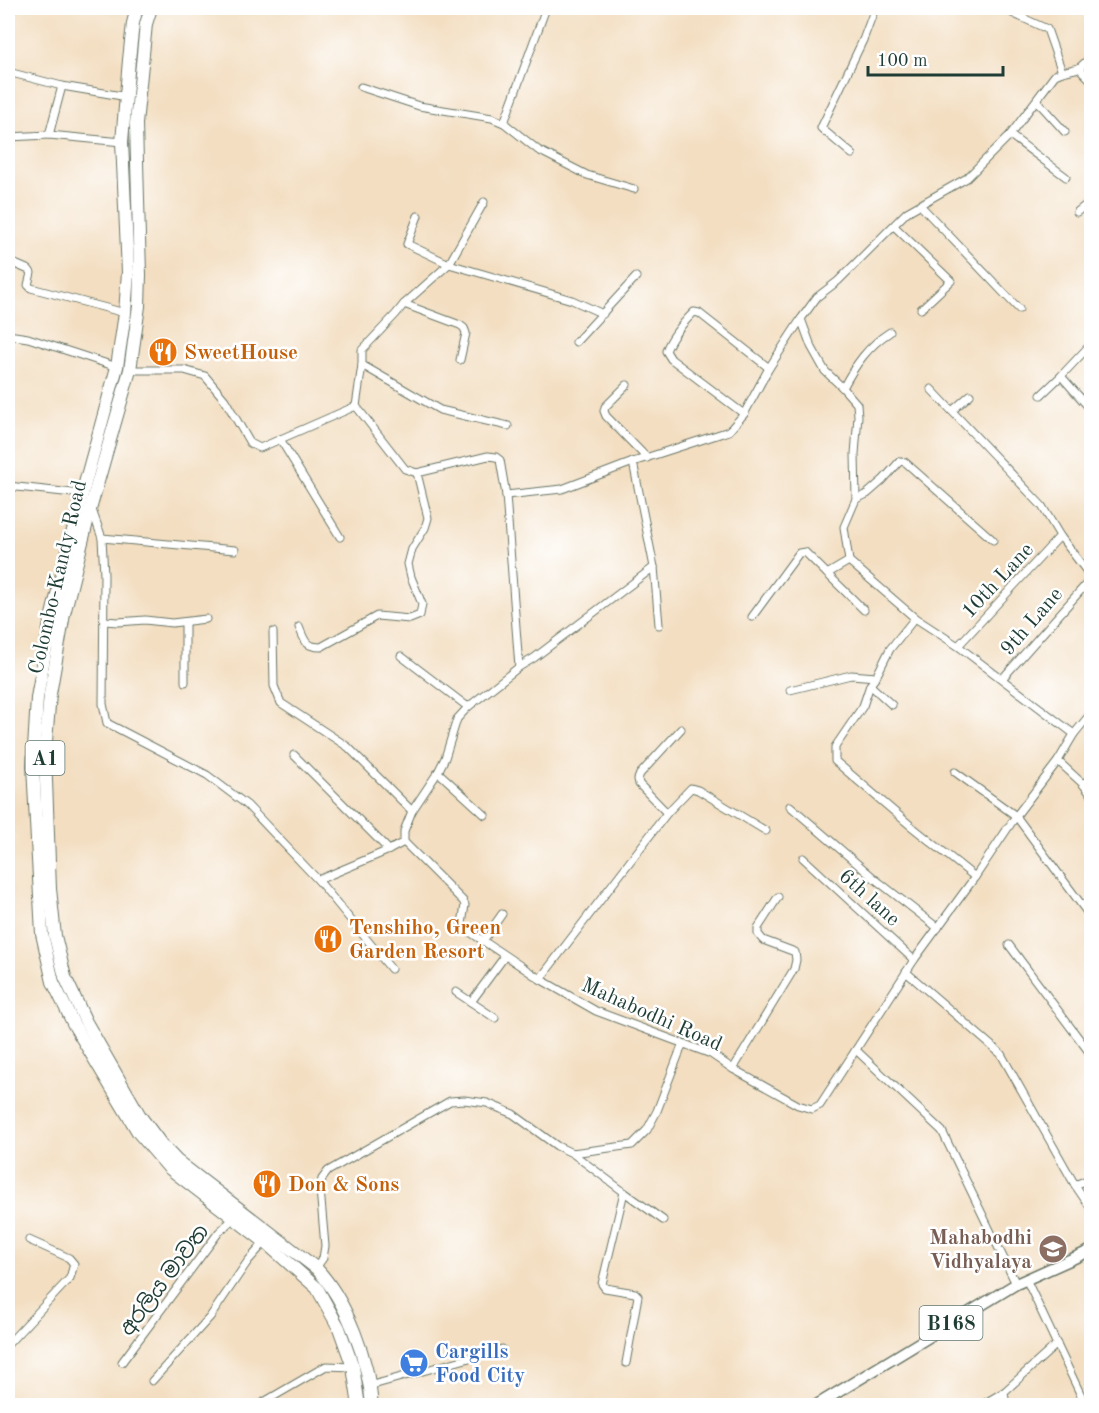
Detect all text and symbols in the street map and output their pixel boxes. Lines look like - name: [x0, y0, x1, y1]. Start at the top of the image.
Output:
- scale bar: [868, 39, 1003, 77]
- text: 100 m: [877, 52, 928, 70]
- restaurant icon: SweetHouse: [147, 336, 179, 368]
- place label: SweetHouse: [184, 343, 298, 364]
- street label: Colombo-Kandy Road: [26, 478, 91, 676]
- street label: 10th Lane: [958, 539, 1038, 623]
- street label: 9th Lane: [997, 584, 1067, 660]
- road number: A1: [26, 741, 64, 775]
- street label: 6th lane: [835, 866, 903, 931]
- place label: Tenshiho, Green Garden Resort: [349, 918, 501, 963]
- restaurant icon: Tenshiho, Green Garden Resort: [312, 923, 344, 955]
- street label: Mahabodhi Road: [578, 975, 725, 1056]
- restaurant icon: Don & Sons: [251, 1168, 283, 1200]
- place label: Don & Sons: [288, 1175, 399, 1196]
- street label: අරලිය මාවත: [115, 1220, 213, 1340]
- place label: Mahabodhi Vidhyalaya: [929, 1228, 1032, 1273]
- school or university icon: Mahabodhi Vidhyalaya: [1037, 1233, 1069, 1265]
- road number: B168: [920, 1306, 982, 1340]
- place label: Cargills Food City: [435, 1342, 525, 1387]
- supermarket icon: Cargills Food City: [398, 1347, 430, 1379]

